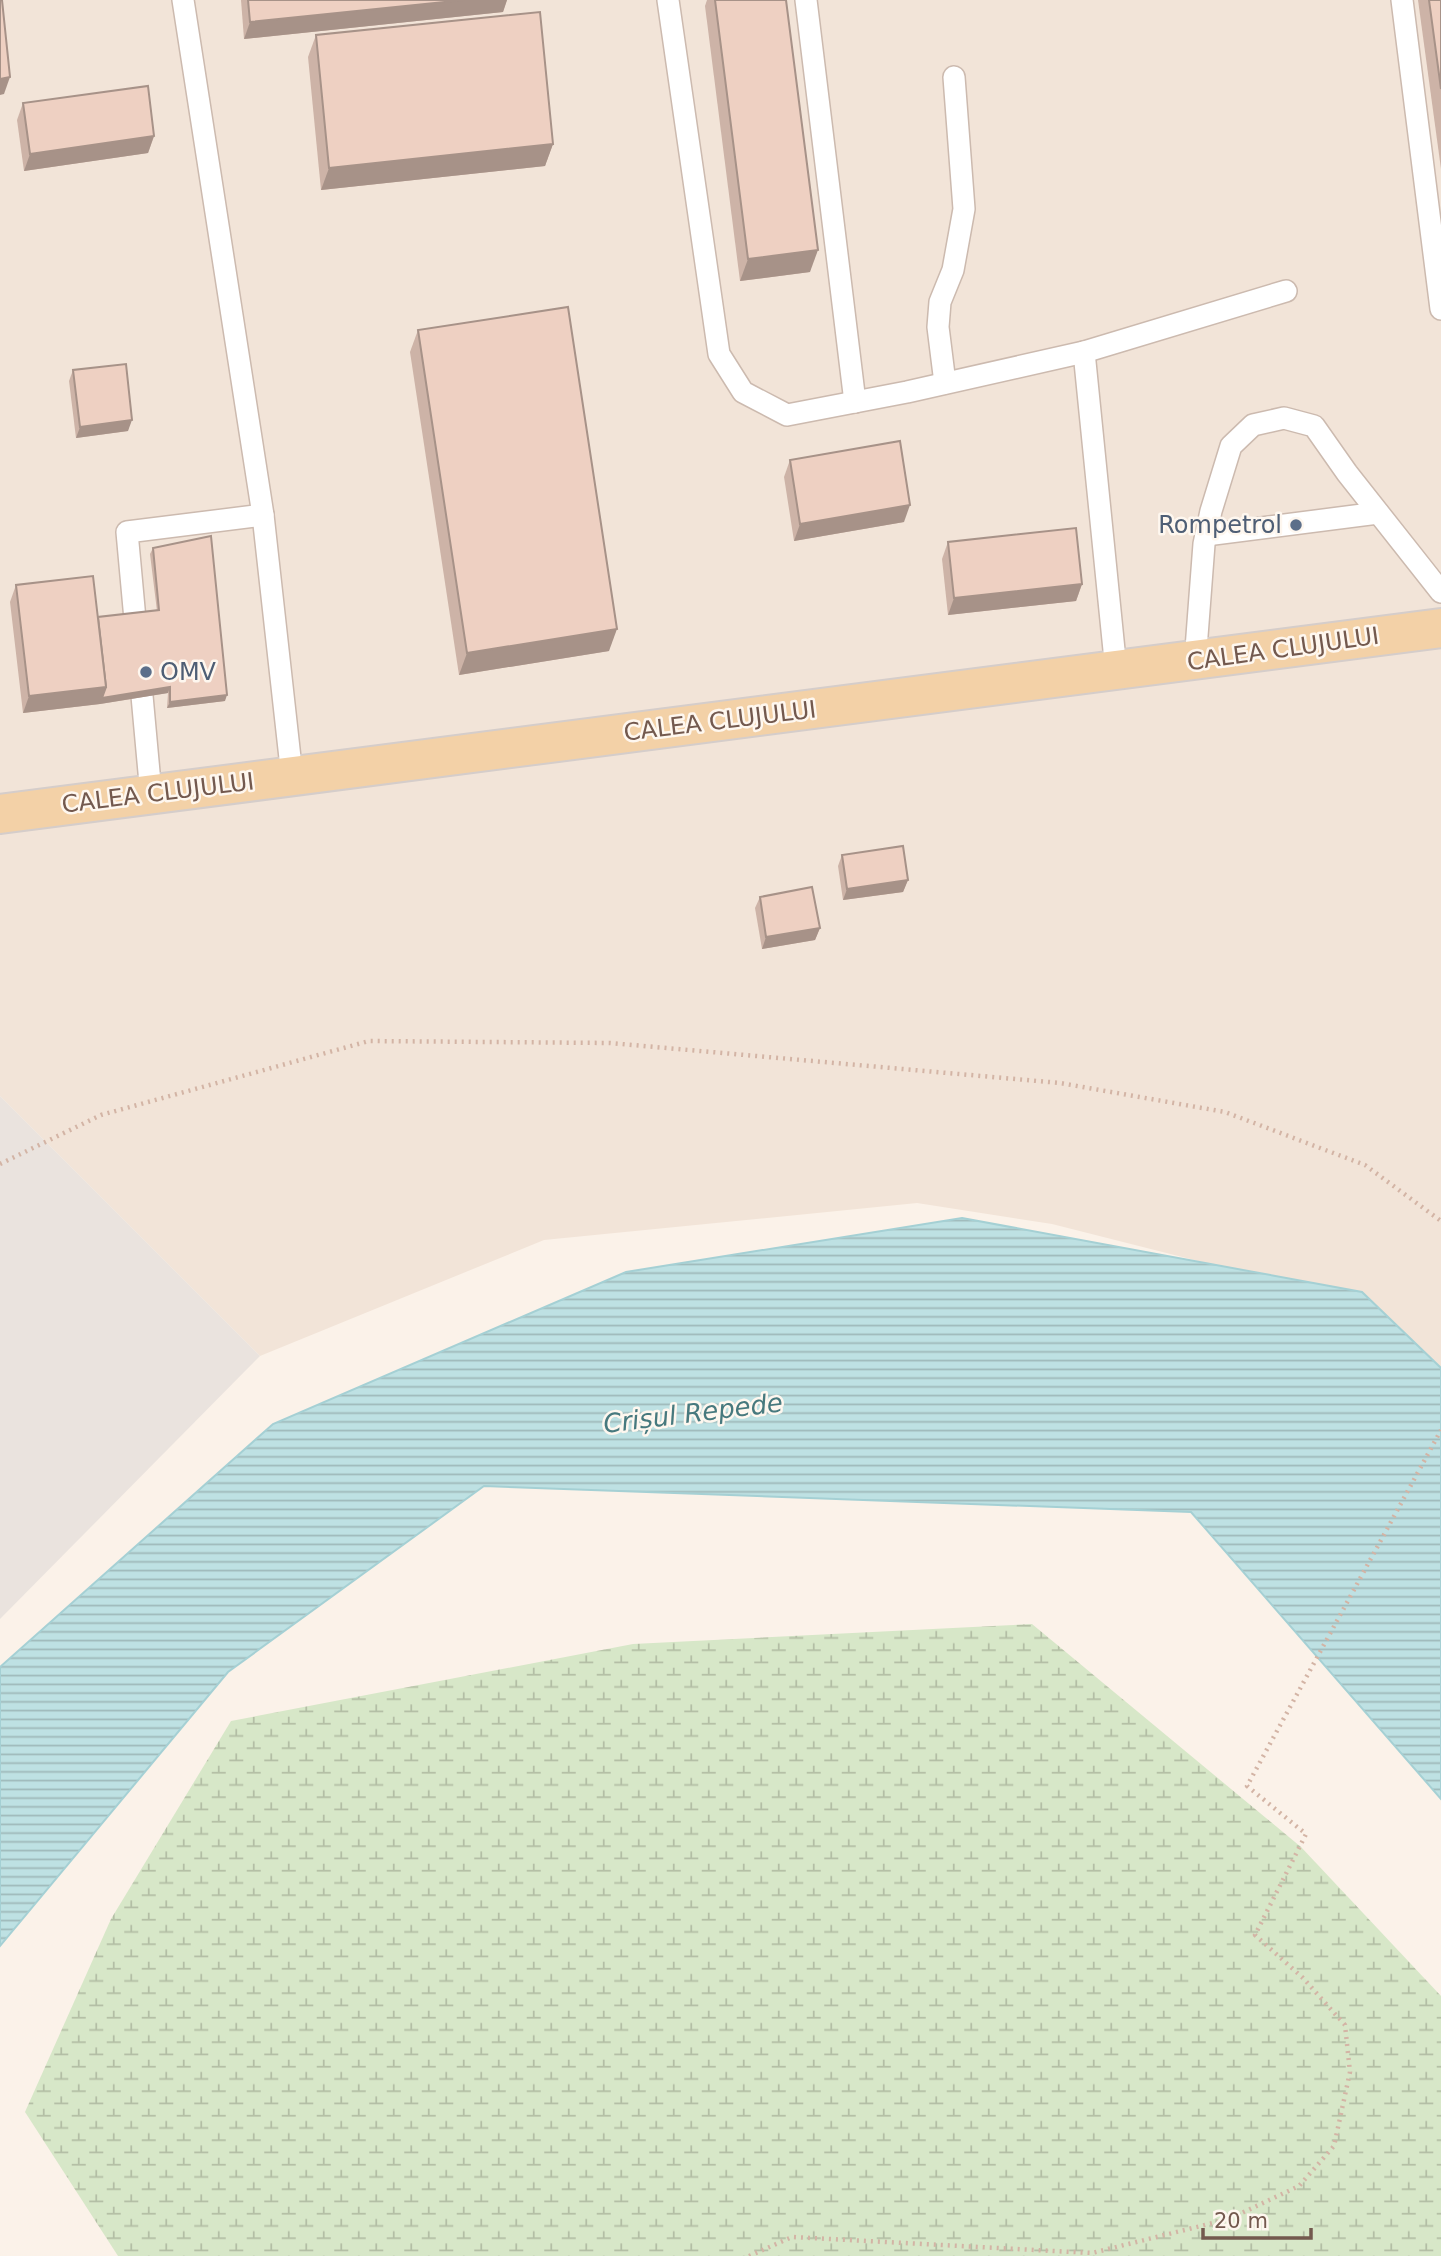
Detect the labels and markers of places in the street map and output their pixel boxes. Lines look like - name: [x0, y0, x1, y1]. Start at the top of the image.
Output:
- place label: Rompetrol: [1158, 511, 1282, 539]
- marker: Rompetrol: [1288, 517, 1304, 533]
- place label: OMV: [160, 658, 217, 686]
- marker: OMV: [138, 664, 154, 680]

